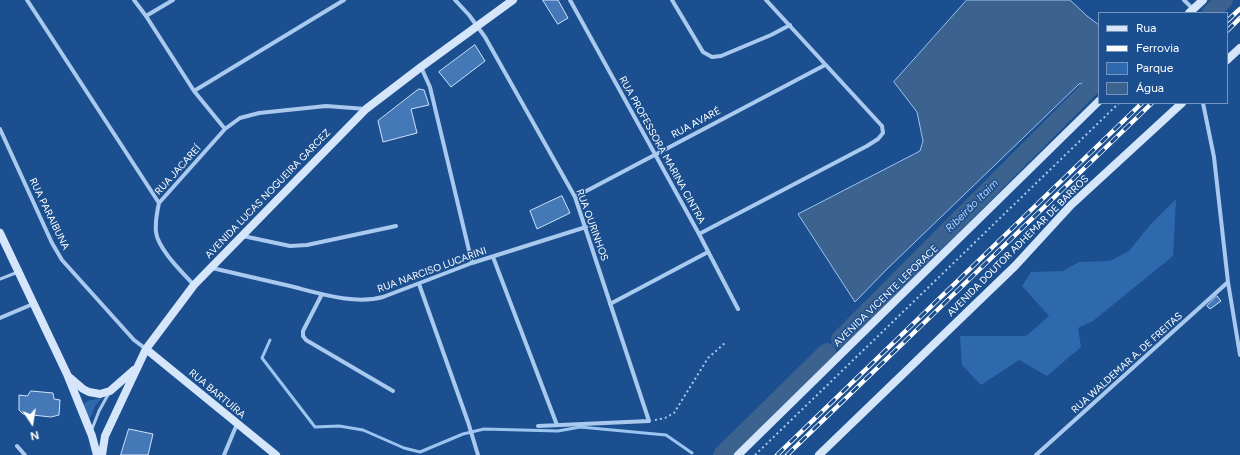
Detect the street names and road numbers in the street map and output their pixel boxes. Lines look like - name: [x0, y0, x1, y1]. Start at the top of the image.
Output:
- street label: RUA PROFESSORA MARINA CINTRA: [616, 74, 708, 226]
- street label: RUA AVARÉ: [669, 105, 723, 141]
- street label: AVENIDA LUCAS NOGUEIRA GARCEZ: [203, 127, 333, 261]
- street label: RUA JACAREÍ: [152, 143, 204, 197]
- street label: AVENIDA DOUTOR ADHEMAR DE BARROS: [945, 173, 1091, 319]
- street label: RUA PARAIBUNA: [26, 176, 72, 252]
- street label: RUA OURINHOS: [573, 187, 611, 263]
- street label: AVENIDA VICENTE LEPORACE: [831, 243, 941, 349]
- street label: RUA NARCISO LUCARINI: [376, 245, 488, 295]
- street label: RUA WALDEMAR A. DE FREITAS: [1069, 310, 1185, 416]
- street label: RUA BARTUÍRA: [186, 367, 248, 421]

